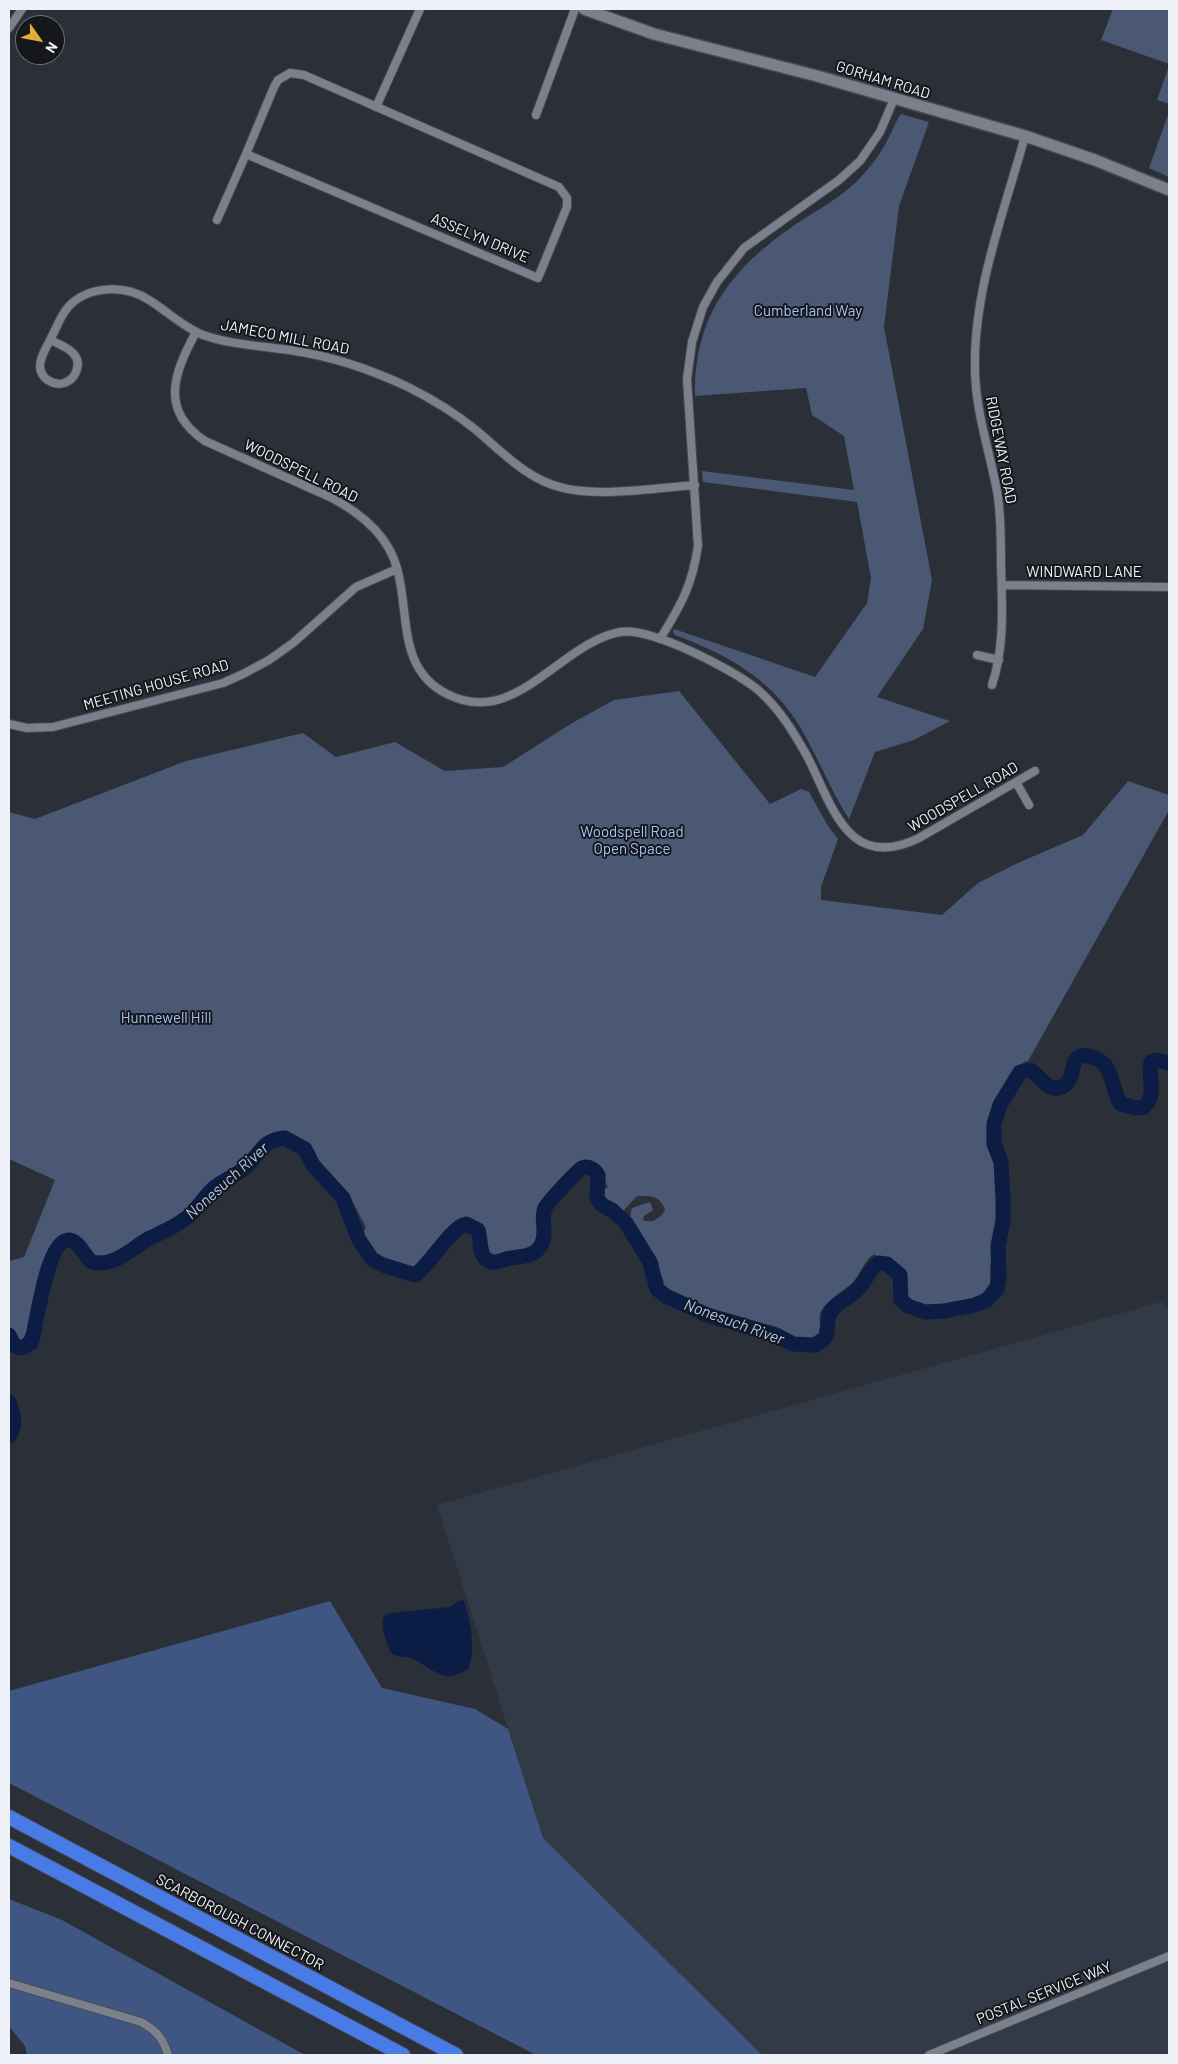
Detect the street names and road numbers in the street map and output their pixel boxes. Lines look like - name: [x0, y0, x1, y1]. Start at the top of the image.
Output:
- street label: GORHAM ROAD: [834, 57, 932, 103]
- street label: ASSELYN DRIVE: [428, 209, 532, 267]
- street label: JAMECO MILL ROAD: [219, 316, 351, 358]
- street label: RIDGEWAY ROAD: [982, 395, 1020, 505]
- street label: WOODSPELL ROAD: [241, 436, 361, 506]
- street label: WINDWARD LANE: [1026, 563, 1142, 581]
- street label: MEETING HOUSE ROAD: [81, 656, 231, 714]
- street label: WOODSPELL ROAD: [905, 758, 1021, 836]
- street label: SCARBOROUGH CONNECTOR: [153, 1870, 327, 1974]
- street label: POSTAL SERVICE WAY: [974, 1958, 1114, 2028]

